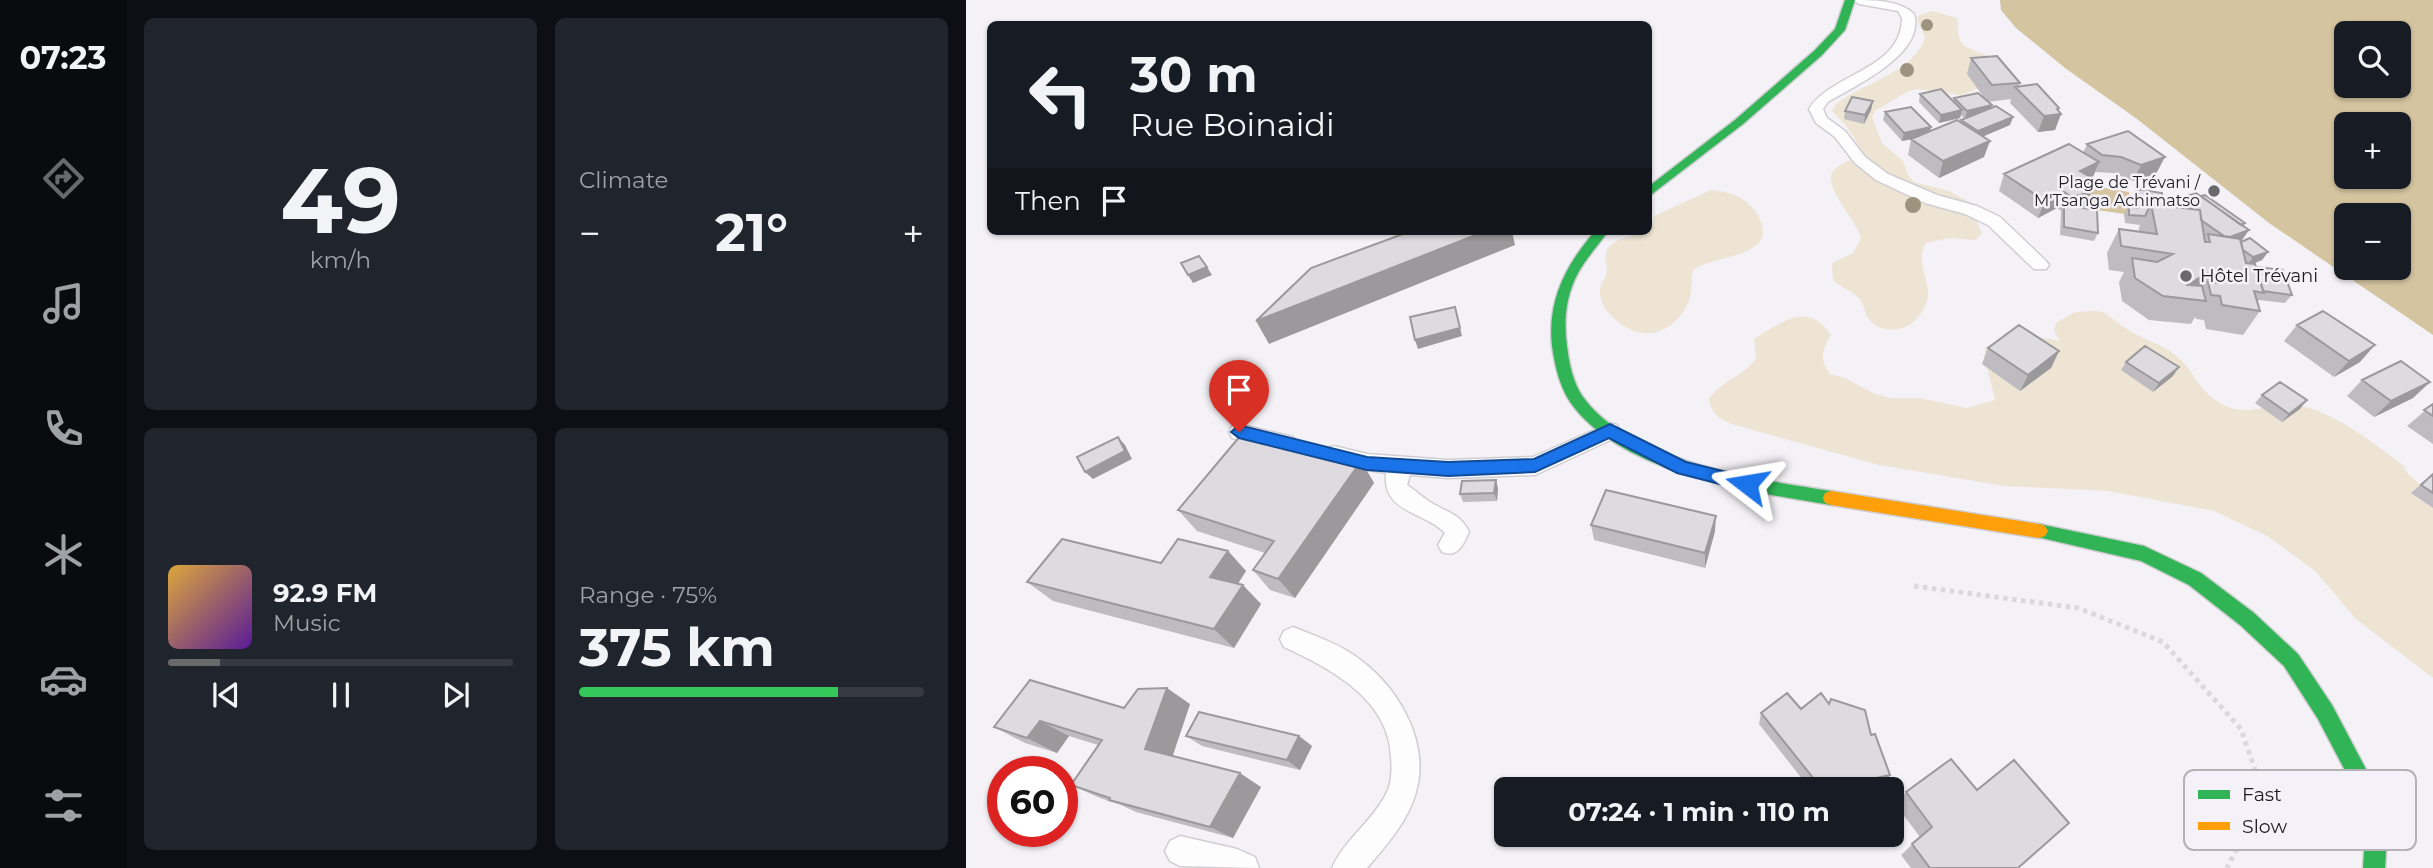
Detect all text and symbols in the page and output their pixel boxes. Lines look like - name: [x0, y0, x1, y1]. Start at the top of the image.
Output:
- map controls: [2334, 21, 2411, 280]
- button: search: [2334, 21, 2411, 98]
- text: 07:23: [19, 38, 107, 77]
- text: 30 m: [1130, 45, 1258, 104]
- icon: left: [1015, 49, 1106, 140]
- text: Rue Boinaidi: [1130, 105, 1335, 144]
- button: +: [2334, 112, 2411, 189]
- text: 49: [280, 145, 401, 256]
- icon: directions: [39, 154, 88, 203]
- text: Climate: [579, 166, 668, 194]
- place label: Plage de Trévani / M'Tsanga Achimatso: [2034, 173, 2201, 210]
- icon: arrive: [1095, 182, 1133, 220]
- marker: Plage de Trévani / M'Tsanga Achimatso: [2206, 183, 2222, 199]
- text: Then: [1015, 185, 1081, 217]
- text: 21°: [715, 201, 788, 264]
- button: −: [2334, 203, 2411, 280]
- text: −: [579, 210, 601, 257]
- text: +: [902, 210, 924, 257]
- text: km/h: [310, 246, 371, 274]
- place label: Hôtel Trévani: [2200, 265, 2318, 287]
- marker: Hôtel Trévani: [2178, 268, 2194, 284]
- icon: music: [39, 279, 88, 328]
- pin: [1209, 360, 1269, 432]
- icon: arrive: [1220, 371, 1258, 409]
- icon: phone: [39, 404, 88, 453]
- position arrow: [1710, 447, 1784, 521]
- icon: climate: [39, 530, 88, 579]
- text: 92.9 FM: [273, 577, 377, 609]
- text: Range · 75%: [579, 581, 717, 609]
- text: Music: [273, 609, 341, 637]
- text: 375 km: [579, 616, 775, 679]
- icon: car: [39, 655, 88, 704]
- icon: previous: [207, 676, 245, 714]
- icon: pause: [322, 676, 360, 714]
- icon: next: [437, 676, 475, 714]
- speed limit sign: 60: [987, 756, 1078, 847]
- legend: [2184, 770, 2416, 850]
- icon: filters: [39, 781, 88, 830]
- text: Fast: [2242, 783, 2282, 806]
- text: 07:24 · 1 min · 110 m: [1568, 796, 1830, 828]
- text: Slow: [2242, 815, 2287, 838]

